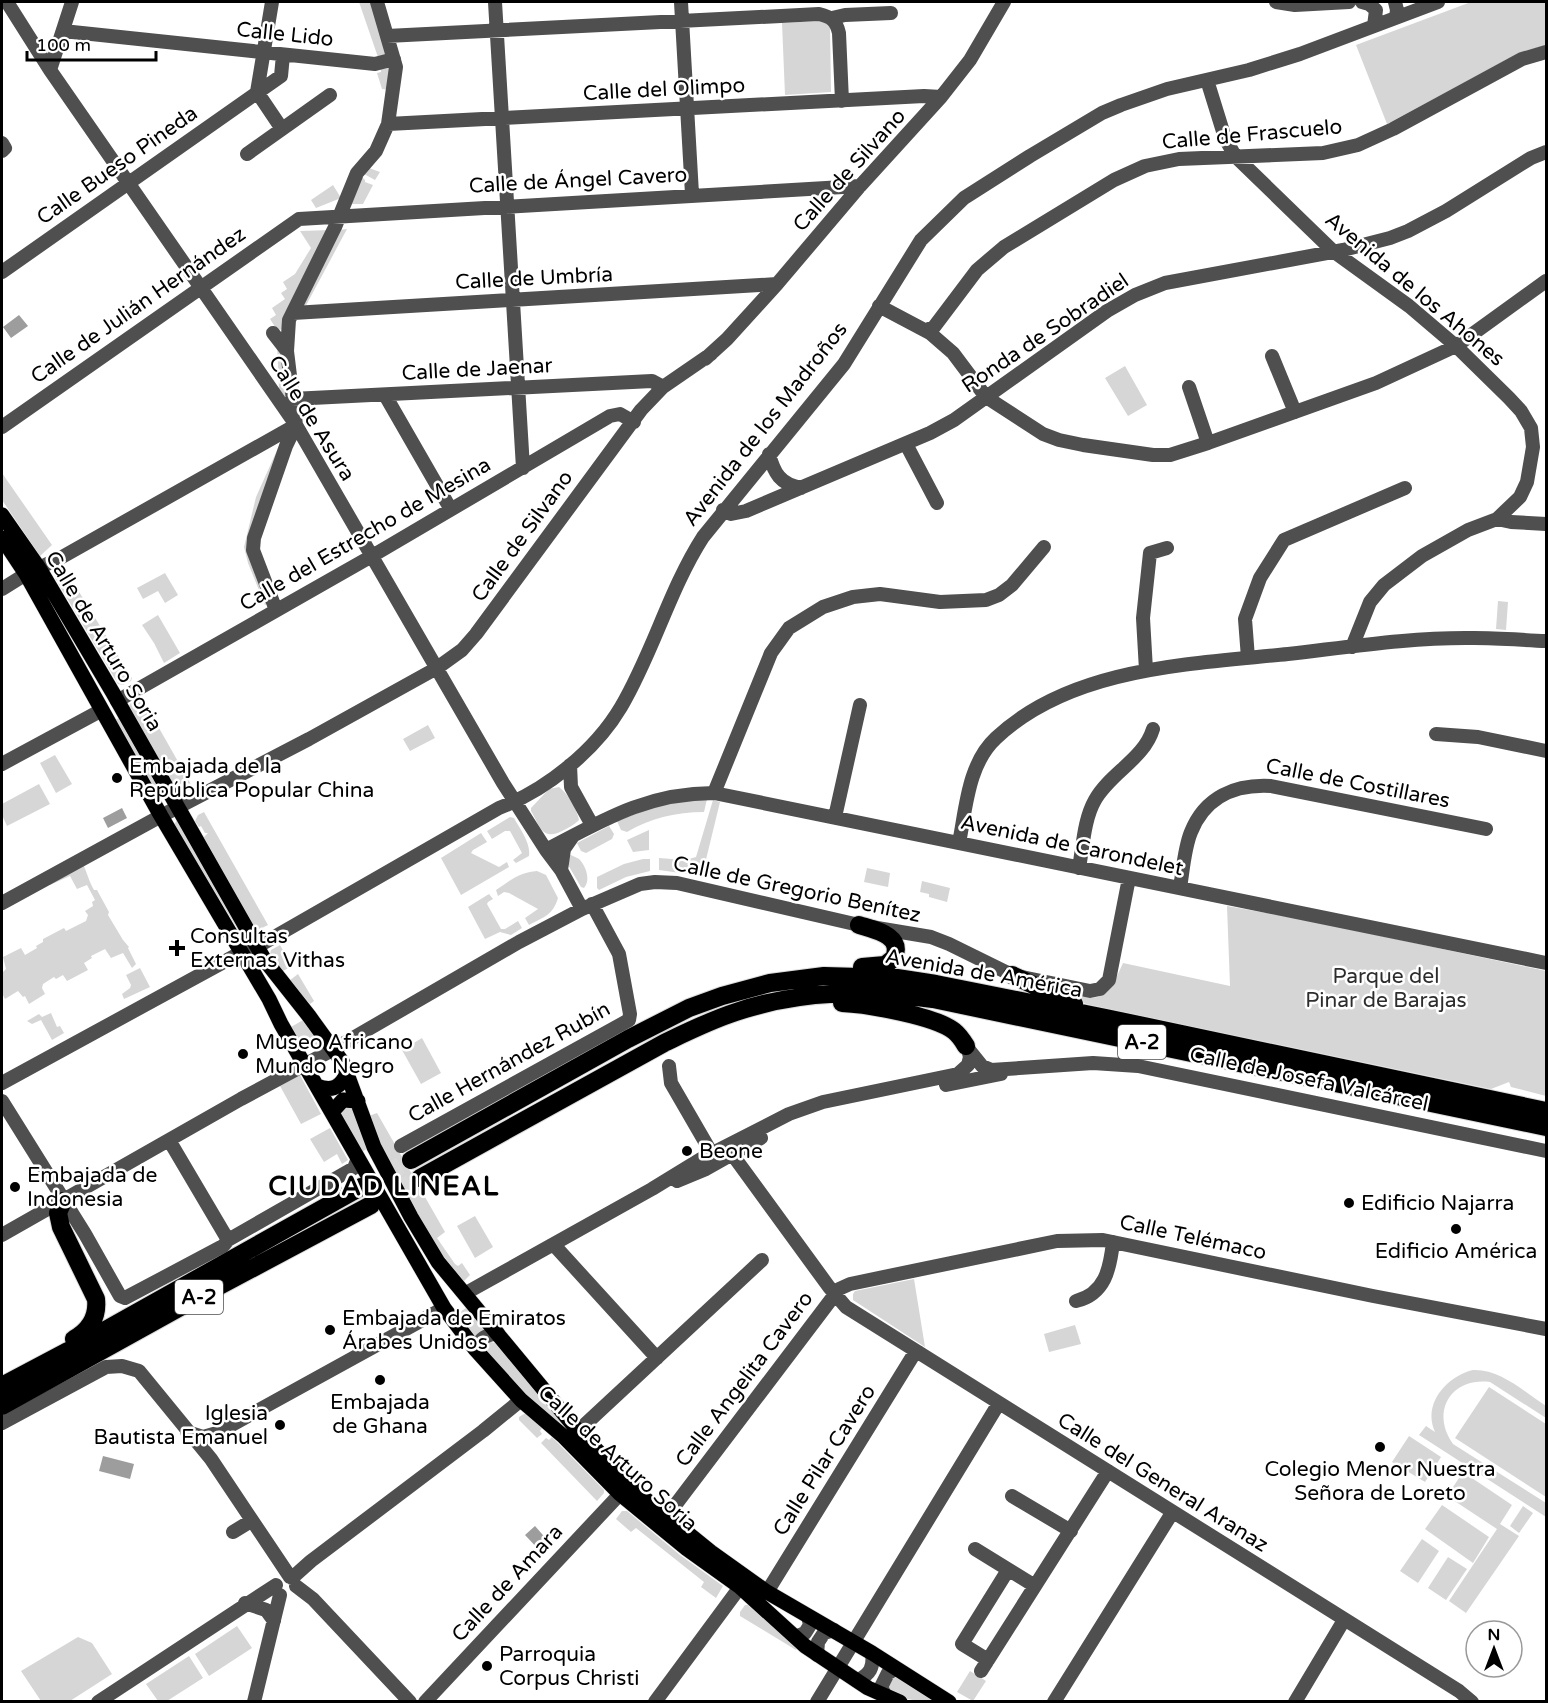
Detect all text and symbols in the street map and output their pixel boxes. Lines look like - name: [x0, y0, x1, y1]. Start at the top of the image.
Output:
- street label: Calle Lido: [235, 17, 335, 52]
- scale bar: [27, 24, 156, 62]
- text: 100 m: [36, 34, 91, 56]
- street label: Calle del Olimpo: [582, 73, 746, 106]
- street label: Calle Bueso Pineda: [32, 101, 202, 230]
- street label: Calle de Silvano: [788, 104, 911, 237]
- street label: Calle de Frascuelo: [1161, 114, 1343, 155]
- street label: Calle de Ángel Cavero: [468, 162, 688, 199]
- street label: Avenida de los Ahones: [1320, 207, 1509, 372]
- street label: Calle de Julián Hernández: [26, 222, 250, 389]
- street label: Calle de Umbría: [455, 262, 614, 295]
- street label: Ronda de Sobradiel: [957, 268, 1134, 399]
- street label: Avenida de los Madroños: [678, 317, 853, 531]
- street label: Calle de Asura: [263, 351, 360, 486]
- street label: Calle de Jaenar: [401, 353, 553, 386]
- street label: Calle del Estrecho de Mesina: [235, 452, 495, 617]
- street label: Calle de Silvano: [466, 466, 578, 607]
- street label: Calle de Arturo Soria: [40, 547, 167, 736]
- street label: Calle de Costillares: [1264, 753, 1452, 814]
- place label: Embajada de la República Popular China: [129, 754, 374, 803]
- marker: Embajada de la República Popular China: [110, 771, 124, 785]
- street label: Avenida de Carondelet: [958, 810, 1185, 881]
- street label: Calle de Gregorio Benítez: [671, 851, 923, 928]
- place label: Consultas Externas Vithas: [190, 924, 345, 973]
- marker: Consultas Externas Vithas: [168, 939, 186, 957]
- street label: Avenida de América: [883, 944, 1085, 1003]
- park label: Parque del Pinar de Barajas: [1305, 964, 1467, 1013]
- street label: Calle Hernández Rubín: [404, 996, 615, 1128]
- road number: A-2: [1118, 1025, 1166, 1059]
- place label: Museo Africano Mundo Negro: [255, 1030, 413, 1079]
- street label: Calle de Josefa Valcárcel: [1187, 1042, 1431, 1117]
- marker: Museo Africano Mundo Negro: [236, 1047, 250, 1061]
- place label: Beone: [699, 1139, 763, 1164]
- marker: Beone: [680, 1144, 694, 1158]
- place label: Embajada de Indonesia: [27, 1163, 157, 1212]
- district label: CIUDAD LINEAL: [268, 1170, 500, 1203]
- marker: Embajada de Indonesia: [8, 1180, 22, 1194]
- place label: Edificio Najarra: [1361, 1191, 1514, 1216]
- marker: Edificio Najarra: [1342, 1196, 1356, 1210]
- street label: Calle Telémaco: [1117, 1210, 1269, 1265]
- marker: Edificio América: [1449, 1222, 1463, 1236]
- place label: Edificio América: [1375, 1239, 1537, 1264]
- road number: A-2: [175, 1280, 223, 1314]
- street label: Calle Angelita Cavero: [670, 1287, 818, 1472]
- place label: Embajada de Emiratos Árabes Unidos: [342, 1306, 566, 1355]
- marker: Embajada de Emiratos Árabes Unidos: [323, 1323, 337, 1337]
- marker: Embajada de Ghana: [373, 1373, 387, 1387]
- street label: Calle de Arturo Soria: [533, 1380, 703, 1537]
- street label: Calle Pilar Cavero: [768, 1380, 881, 1540]
- place label: Embajada de Ghana: [330, 1390, 430, 1439]
- place label: Iglesia Bautista Emanuel: [93, 1401, 268, 1450]
- street label: Calle del General Aranaz: [1053, 1407, 1273, 1558]
- marker: Iglesia Bautista Emanuel: [273, 1418, 287, 1432]
- marker: Colegio Menor Nuestra Señora de Loreto: [1373, 1440, 1387, 1454]
- place label: Colegio Menor Nuestra Señora de Loreto: [1265, 1457, 1495, 1506]
- street label: Calle de Amara: [447, 1520, 568, 1647]
- north arrow: [1464, 1619, 1524, 1679]
- text: N: [1488, 1625, 1500, 1645]
- place label: Parroquia Corpus Christi: [499, 1642, 640, 1691]
- marker: Parroquia Corpus Christi: [480, 1659, 494, 1673]

